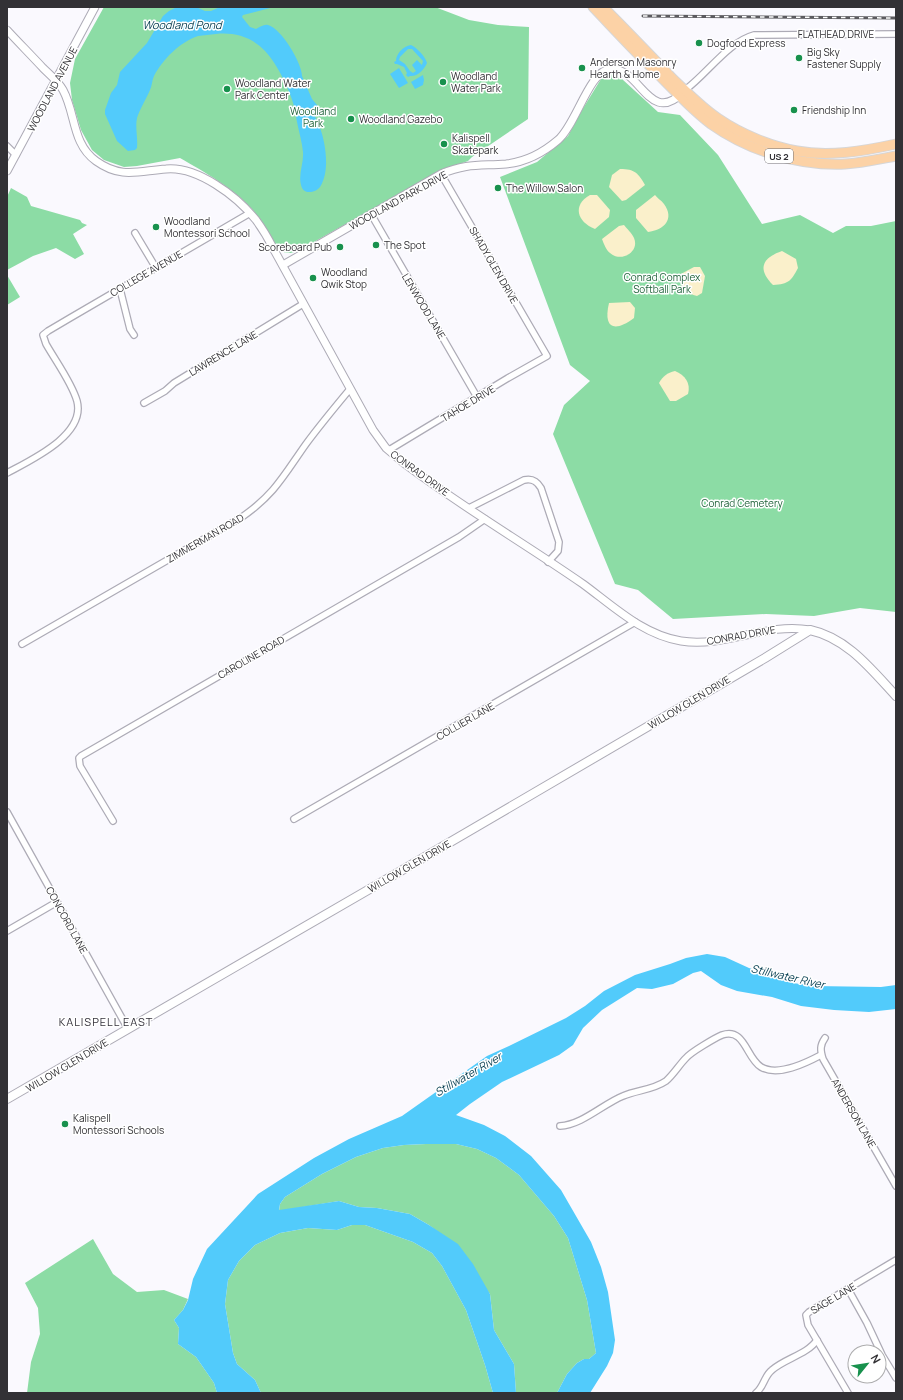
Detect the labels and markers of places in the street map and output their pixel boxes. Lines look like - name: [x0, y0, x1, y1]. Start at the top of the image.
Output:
- place label: Dogfood Express: [707, 36, 785, 50]
- marker: Dogfood Express: [694, 38, 704, 48]
- place label: Big Sky Fastener Supply: [807, 45, 882, 71]
- marker: Big Sky Fastener Supply: [794, 53, 804, 63]
- place label: Anderson Masonry Hearth & Home: [590, 55, 677, 81]
- marker: Anderson Masonry Hearth & Home: [577, 63, 587, 73]
- place label: Woodland Water Park: [451, 69, 502, 95]
- place label: Woodland Water Park Center: [235, 76, 311, 102]
- marker: Woodland Water Park: [438, 77, 448, 87]
- marker: Woodland Water Park Center: [222, 84, 232, 94]
- place label: Friendship Inn: [802, 103, 866, 117]
- marker: Friendship Inn: [789, 105, 799, 115]
- place label: Woodland Gazebo: [359, 112, 442, 126]
- marker: Woodland Gazebo: [346, 114, 356, 124]
- place label: Kalispell Skatepark: [452, 131, 499, 157]
- marker: Kalispell Skatepark: [439, 139, 449, 149]
- place label: The Willow Salon: [506, 181, 583, 195]
- marker: The Willow Salon: [493, 183, 503, 193]
- place label: Woodland Montessori School: [164, 214, 250, 240]
- marker: Woodland Montessori School: [151, 222, 161, 232]
- place label: The Spot: [384, 238, 426, 252]
- place label: Scoreboard Pub: [258, 240, 332, 254]
- marker: The Spot: [371, 240, 381, 250]
- marker: Scoreboard Pub: [335, 242, 345, 252]
- place label: Woodland Qwik Stop: [321, 265, 367, 291]
- marker: Woodland Qwik Stop: [308, 273, 318, 283]
- place label: Kalispell Montessori Schools: [73, 1111, 164, 1137]
- marker: Kalispell Montessori Schools: [60, 1119, 70, 1129]

